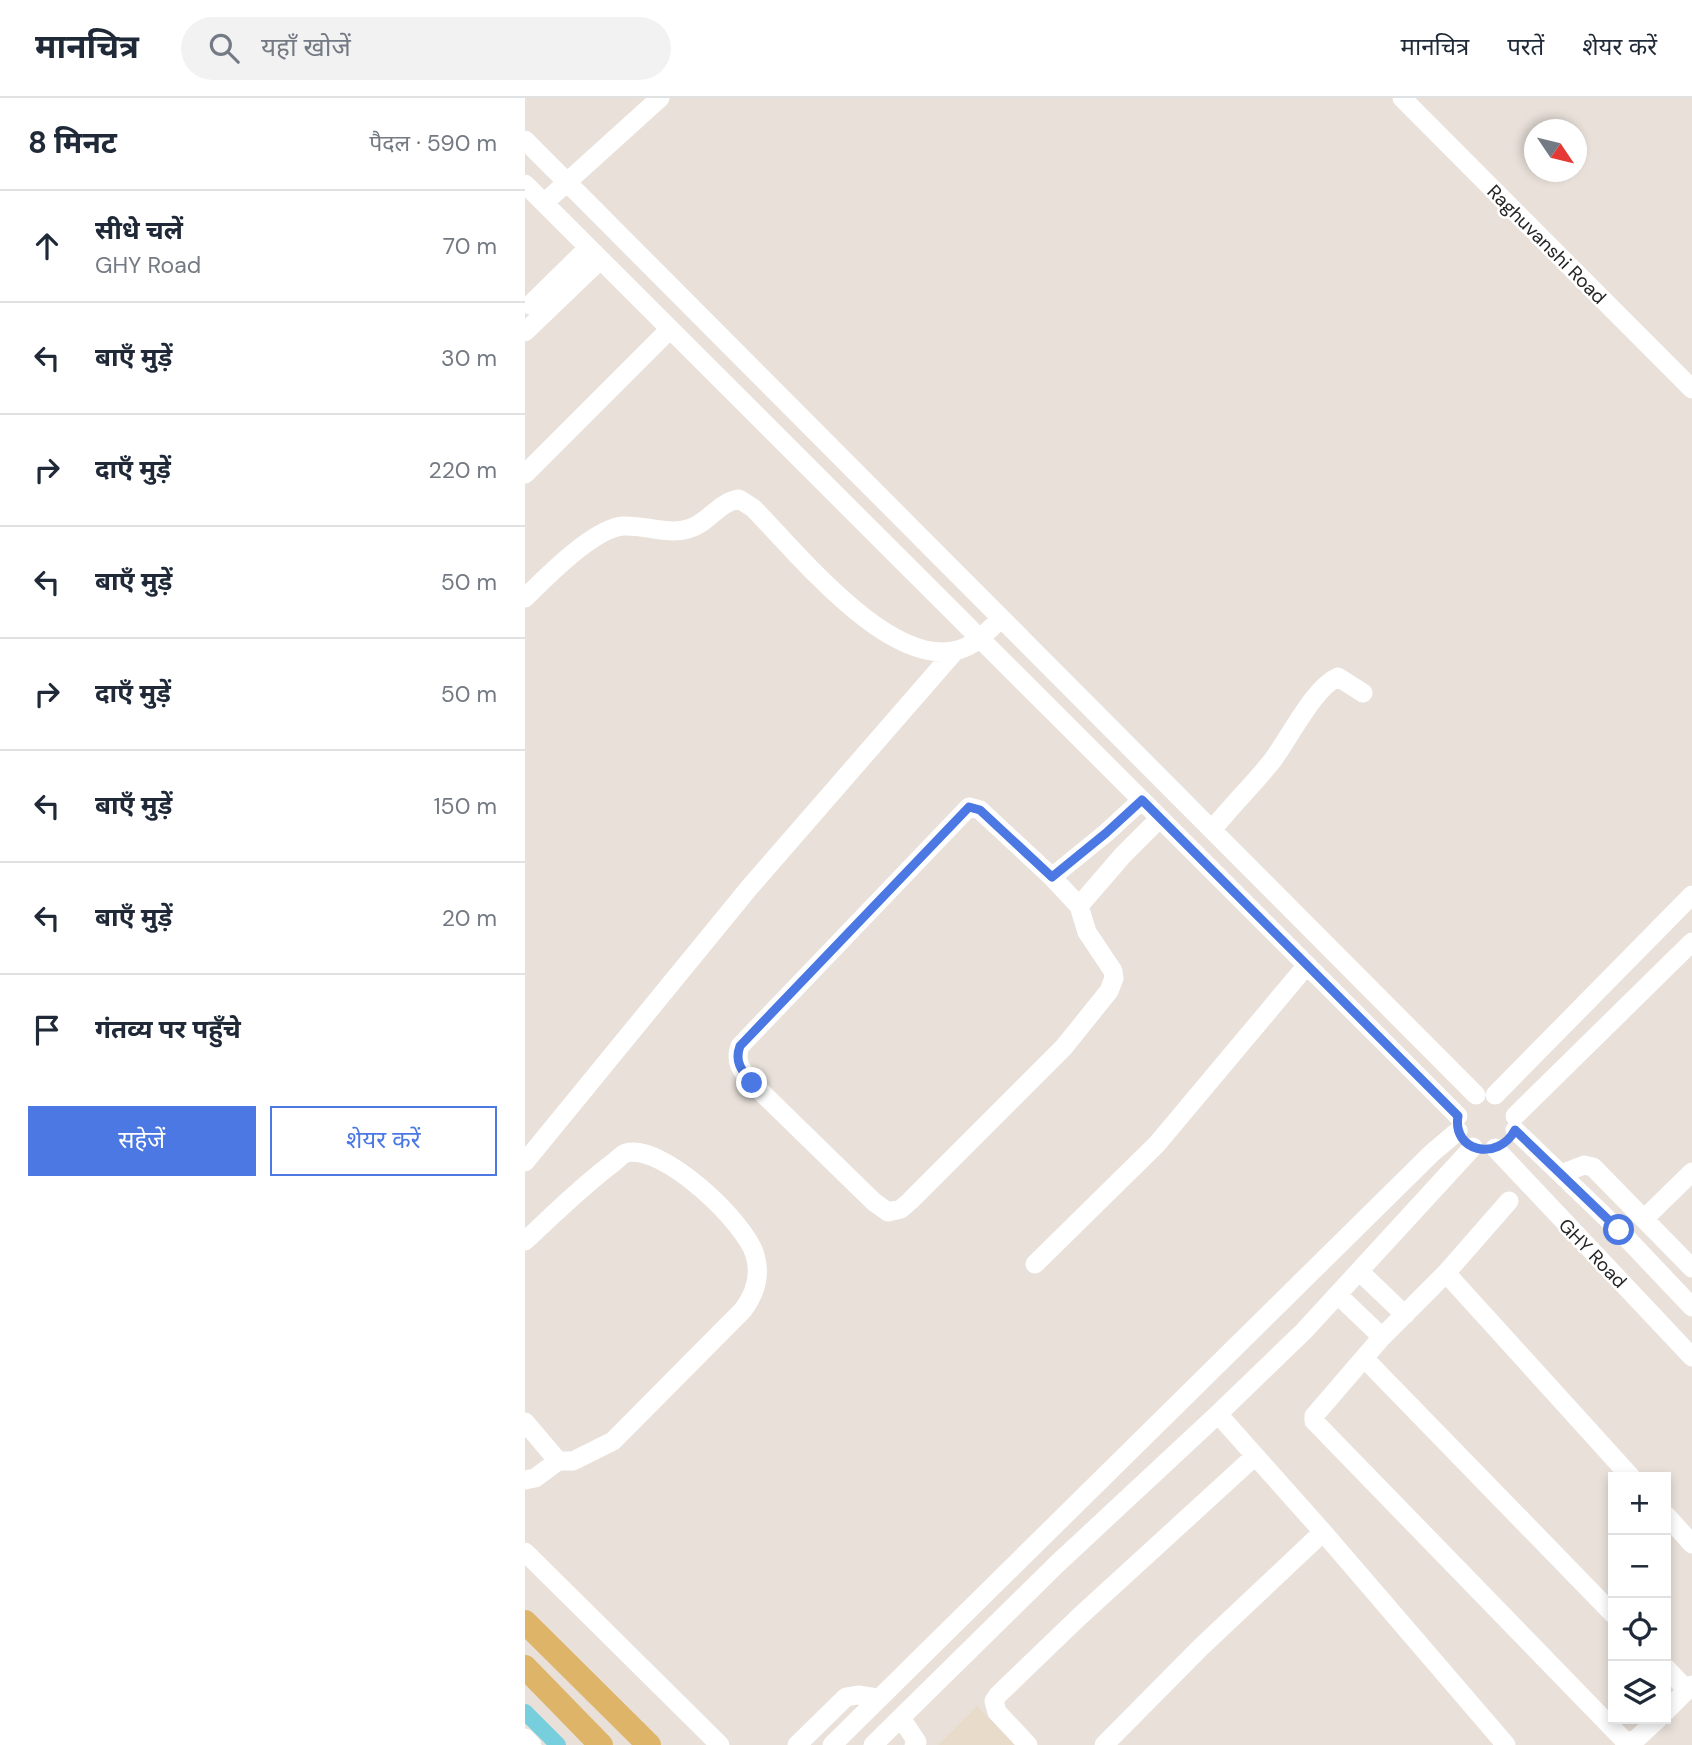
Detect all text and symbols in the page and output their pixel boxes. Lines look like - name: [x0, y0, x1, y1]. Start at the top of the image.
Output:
- search box: [181, 17, 671, 80]
- text: मानचित्र: [35, 25, 139, 68]
- icon: search: [205, 29, 243, 67]
- text: यहाँ खोजें: [261, 30, 351, 64]
- text: मानचित्र: [1401, 31, 1469, 62]
- text: परतें: [1507, 31, 1544, 62]
- text: शेयर करें: [1582, 31, 1657, 62]
- north arrow: [1524, 119, 1587, 182]
- text: 8 मिनट: [28, 123, 117, 162]
- text: पैदल · 590 m: [369, 128, 497, 158]
- street label: Raghuvanshi Road: [1482, 179, 1612, 309]
- text: सीधे चलें: [95, 213, 183, 247]
- icon: ahead: [28, 227, 66, 265]
- text: 70 m: [443, 231, 497, 261]
- text: GHY Road: [95, 250, 201, 280]
- icon: left: [28, 339, 66, 377]
- text: बाएँ मुड़ें: [95, 340, 172, 374]
- text: 30 m: [441, 343, 497, 373]
- icon: right: [28, 451, 66, 489]
- text: दाएँ मुड़ें: [95, 452, 171, 486]
- text: 220 m: [428, 455, 497, 485]
- icon: left: [28, 563, 66, 601]
- text: बाएँ मुड़ें: [95, 564, 172, 598]
- text: 50 m: [441, 567, 497, 597]
- icon: right: [28, 675, 66, 713]
- text: दाएँ मुड़ें: [95, 676, 171, 710]
- text: 50 m: [441, 679, 497, 709]
- icon: left: [28, 787, 66, 825]
- text: बाएँ मुड़ें: [95, 788, 172, 822]
- text: 150 m: [433, 791, 497, 821]
- icon: left: [28, 899, 66, 937]
- text: बाएँ मुड़ें: [95, 900, 172, 934]
- text: 20 m: [442, 903, 497, 933]
- icon: arrive: [28, 1011, 66, 1049]
- text: गंतव्य पर पहुँचे: [95, 1012, 241, 1046]
- route end: [736, 1067, 767, 1098]
- button: सहेजें: [28, 1106, 256, 1176]
- button: शेयर करें: [270, 1106, 497, 1176]
- street label: GHY Road: [1553, 1213, 1632, 1294]
- route start: [1603, 1214, 1634, 1245]
- map controls: [1608, 1472, 1671, 1724]
- button: +: [1608, 1472, 1671, 1535]
- button: −: [1608, 1535, 1671, 1598]
- button: locate: [1608, 1598, 1671, 1661]
- button: layers: [1608, 1661, 1671, 1724]

